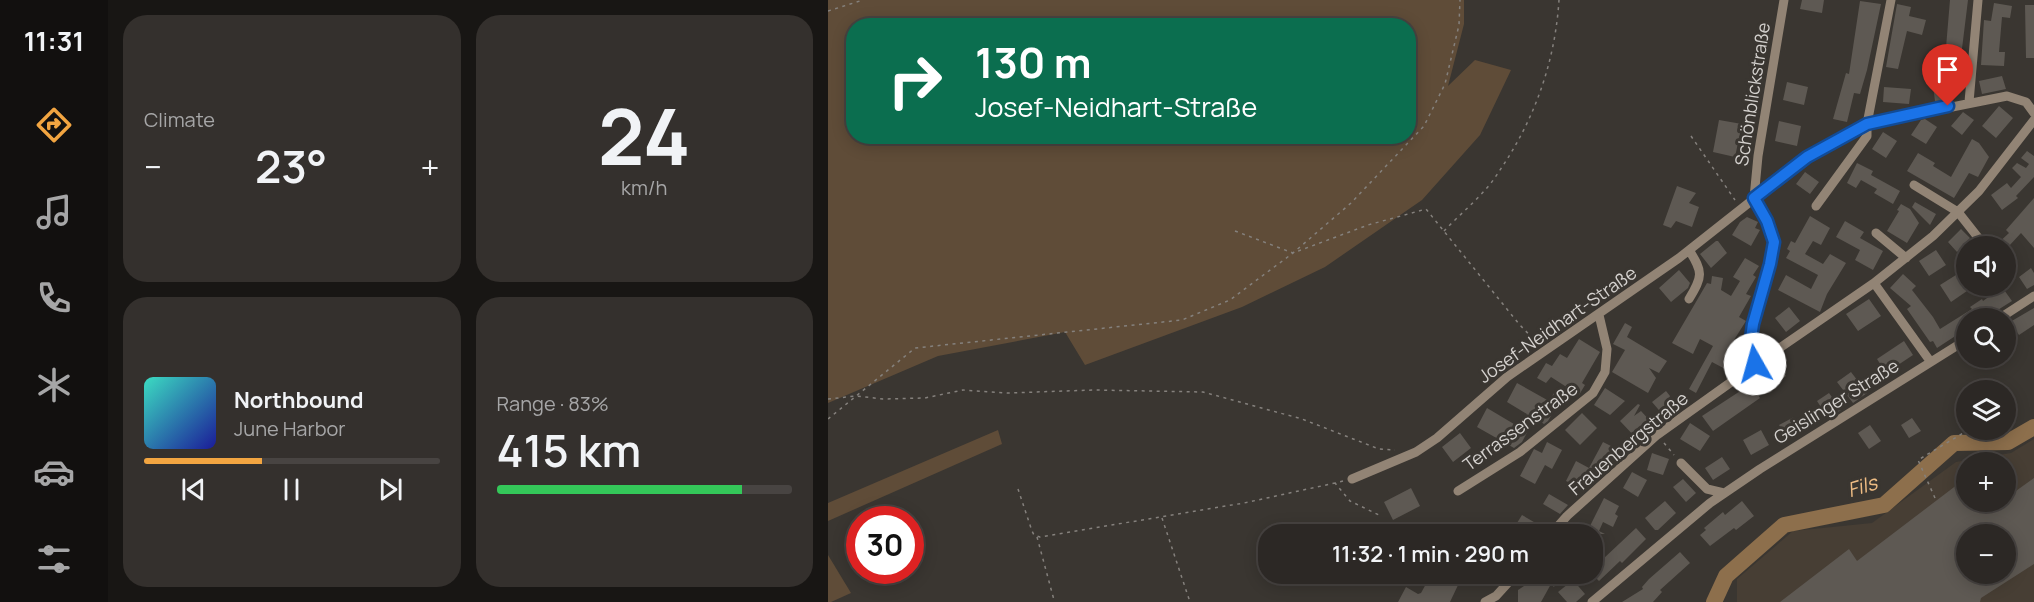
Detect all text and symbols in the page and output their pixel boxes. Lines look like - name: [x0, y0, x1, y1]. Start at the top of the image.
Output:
- street label: Schönblickstraße: [1729, 21, 1775, 167]
- text: 11:31: [24, 22, 84, 59]
- text: 130 m: [975, 33, 1092, 91]
- icon: right: [876, 42, 954, 120]
- pin: [1922, 44, 1973, 106]
- icon: arrive: [1931, 53, 1964, 86]
- text: 24: [598, 82, 690, 188]
- text: Josef-Neidhart-Straße: [975, 88, 1257, 125]
- icon: directions: [33, 104, 75, 146]
- text: Climate: [144, 106, 215, 133]
- text: 23°: [255, 135, 327, 197]
- text: −: [144, 144, 162, 189]
- text: +: [420, 144, 439, 189]
- text: km/h: [621, 174, 668, 201]
- icon: music: [33, 191, 75, 233]
- map controls: [1956, 236, 2016, 584]
- button: sound: [1956, 236, 2016, 296]
- street label: Josef-Neidhart-Straße: [1473, 260, 1641, 388]
- icon: phone: [33, 277, 75, 319]
- button: search: [1956, 308, 2016, 368]
- position arrow: [1723, 332, 1787, 396]
- street label: Geislinger Straße: [1769, 353, 1903, 449]
- icon: climate: [33, 364, 75, 406]
- street label: Terrassenstraße: [1458, 376, 1582, 476]
- button: layers: [1956, 380, 2016, 440]
- text: Northbound: [234, 385, 364, 415]
- street label: Frauenbergstraße: [1563, 386, 1693, 500]
- text: Range · 83%: [497, 390, 609, 417]
- text: June Harbor: [234, 415, 346, 442]
- text: 415 km: [497, 419, 641, 481]
- icon: car: [33, 451, 75, 493]
- button: +: [1956, 452, 2016, 512]
- water label: Fils: [1844, 468, 1882, 503]
- icon: previous: [177, 473, 210, 506]
- icon: pause: [275, 473, 308, 506]
- icon: next: [374, 473, 407, 506]
- speed limit sign: 30: [846, 506, 924, 584]
- button: −: [1956, 524, 2016, 584]
- icon: filters: [33, 538, 75, 580]
- text: 11:32 · 1 min · 290 m: [1332, 539, 1529, 569]

